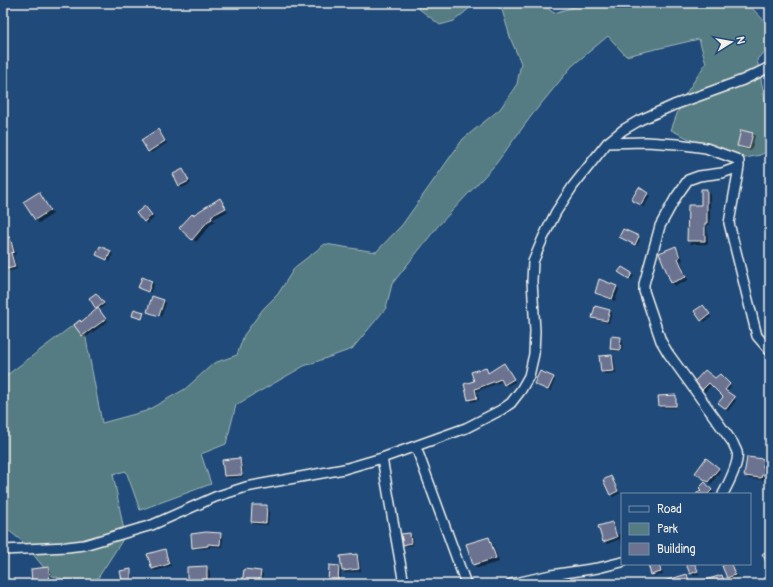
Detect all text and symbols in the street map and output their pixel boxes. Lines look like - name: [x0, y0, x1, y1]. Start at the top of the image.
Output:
- north arrow: [711, 22, 751, 62]
- text: N: [733, 35, 748, 46]
- legend: [621, 493, 751, 565]
- text: Road: [657, 502, 682, 517]
- text: Park: [657, 522, 678, 537]
- text: Building: [657, 542, 696, 557]

